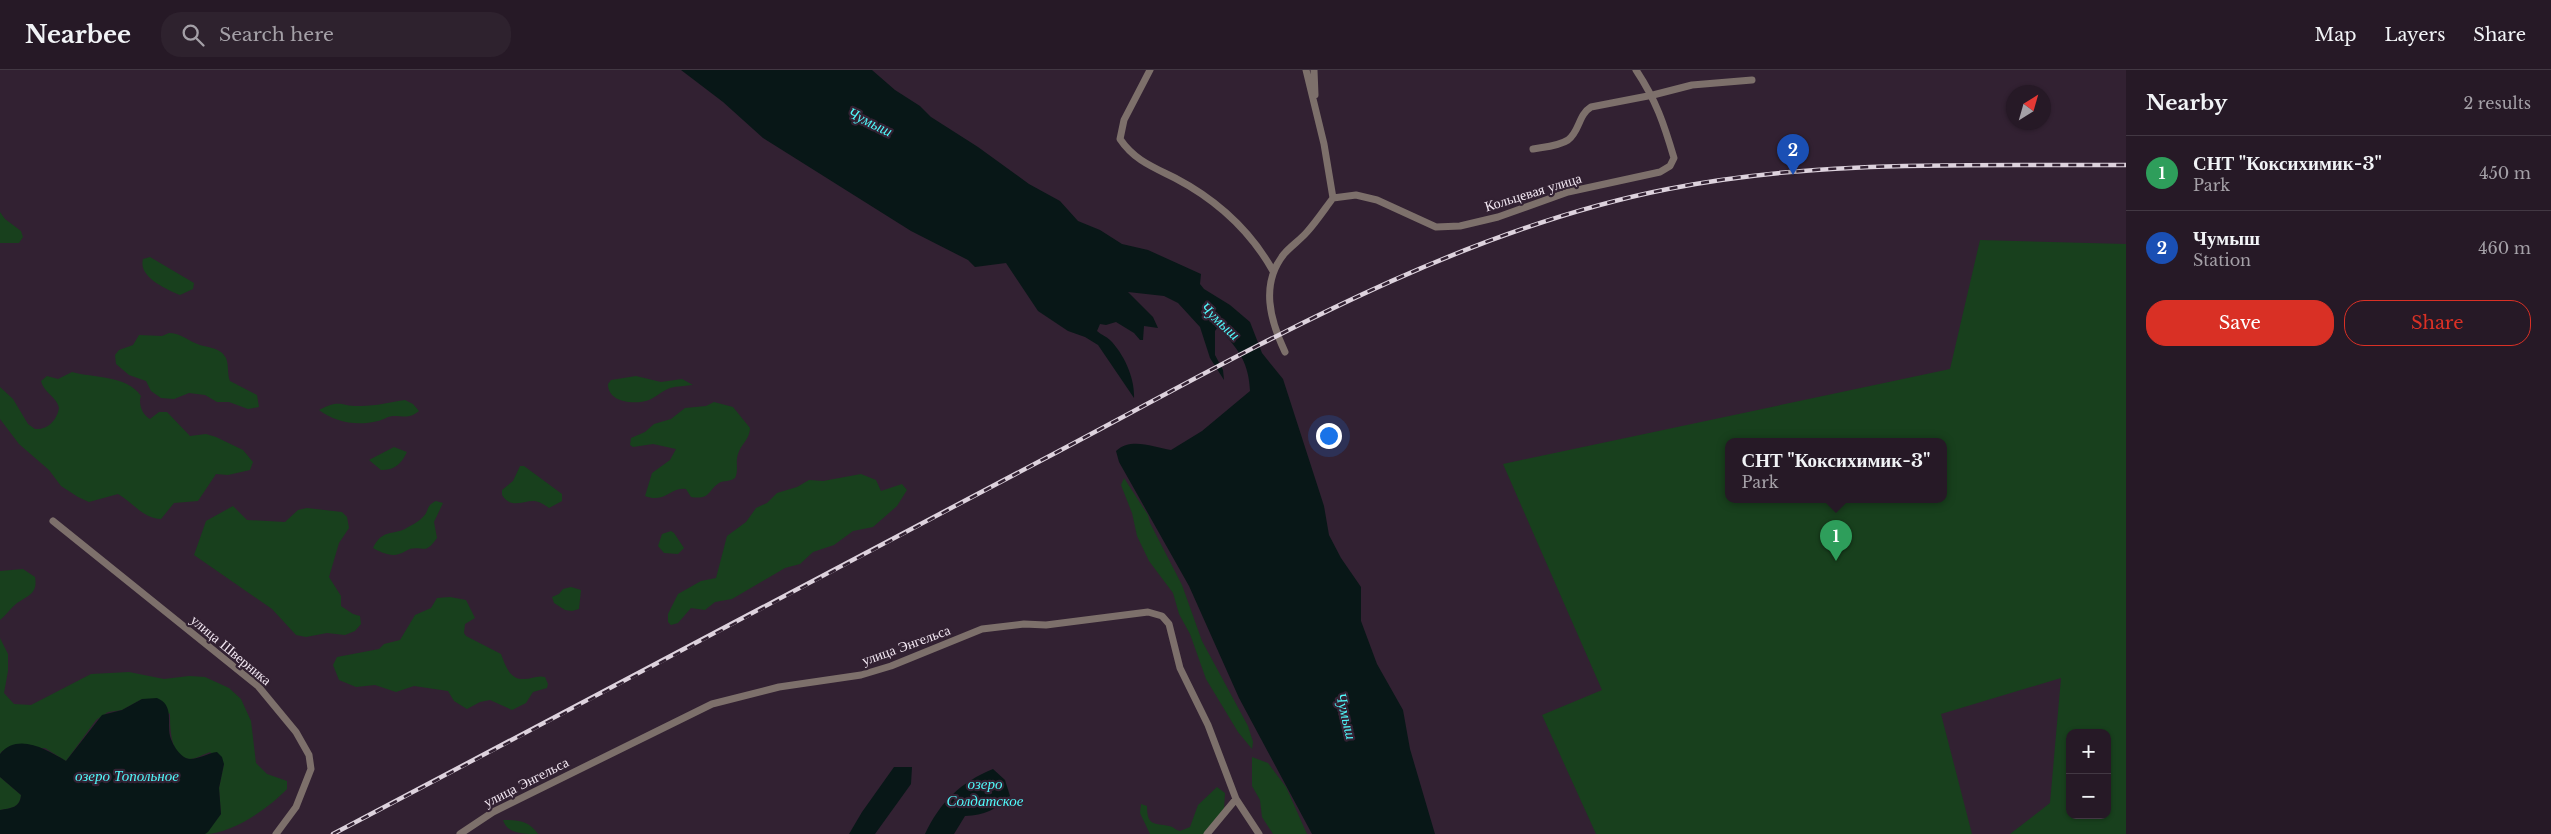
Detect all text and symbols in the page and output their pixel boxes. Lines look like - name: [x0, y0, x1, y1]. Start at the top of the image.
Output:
- search box: [161, 12, 511, 57]
- text: Nearbee: [25, 20, 131, 49]
- icon: search: [179, 21, 207, 49]
- text: Search here: [219, 23, 334, 46]
- text: Map: [2315, 24, 2356, 46]
- text: Layers: [2384, 24, 2445, 46]
- text: Share: [2473, 24, 2526, 46]
- north arrow: [2006, 85, 2051, 130]
- text: Nearby: [2146, 90, 2227, 116]
- text: 2 results: [2463, 93, 2531, 113]
- water label: Чумыш: [845, 103, 896, 141]
- pin: 2: [1777, 134, 1809, 175]
- text: СНТ "Коксихимик-3": [2193, 152, 2382, 175]
- text: 1: [2159, 163, 2165, 183]
- text: 450 m: [2479, 163, 2531, 183]
- street label: Кольцевая улица: [1482, 169, 1584, 215]
- text: Park: [2193, 175, 2230, 195]
- text: Чумыш: [2193, 227, 2260, 250]
- text: 2: [2157, 238, 2167, 258]
- text: 460 m: [2478, 238, 2531, 258]
- text: Station: [2193, 250, 2251, 270]
- water label: Чумыш: [1196, 297, 1244, 344]
- button: Save: [2146, 300, 2334, 346]
- button: Share: [2344, 300, 2531, 346]
- your location: [1316, 423, 1342, 449]
- popup: [1725, 438, 1947, 503]
- text: СНТ "Коксихимик-3": [1742, 449, 1930, 472]
- text: Park: [1742, 472, 1779, 492]
- pin: 1: [1820, 520, 1852, 561]
- street label: улица Шверника: [187, 611, 276, 690]
- street label: улица Энгельса: [859, 620, 954, 669]
- water label: Чумыш: [1332, 691, 1361, 741]
- map controls: [2066, 729, 2111, 819]
- button: +: [2066, 729, 2111, 774]
- street label: улица Энгельса: [480, 753, 572, 811]
- water label: озеро Топольное: [75, 766, 179, 785]
- water label: озеро Солдатское: [947, 774, 1024, 810]
- button: −: [2066, 774, 2111, 819]

